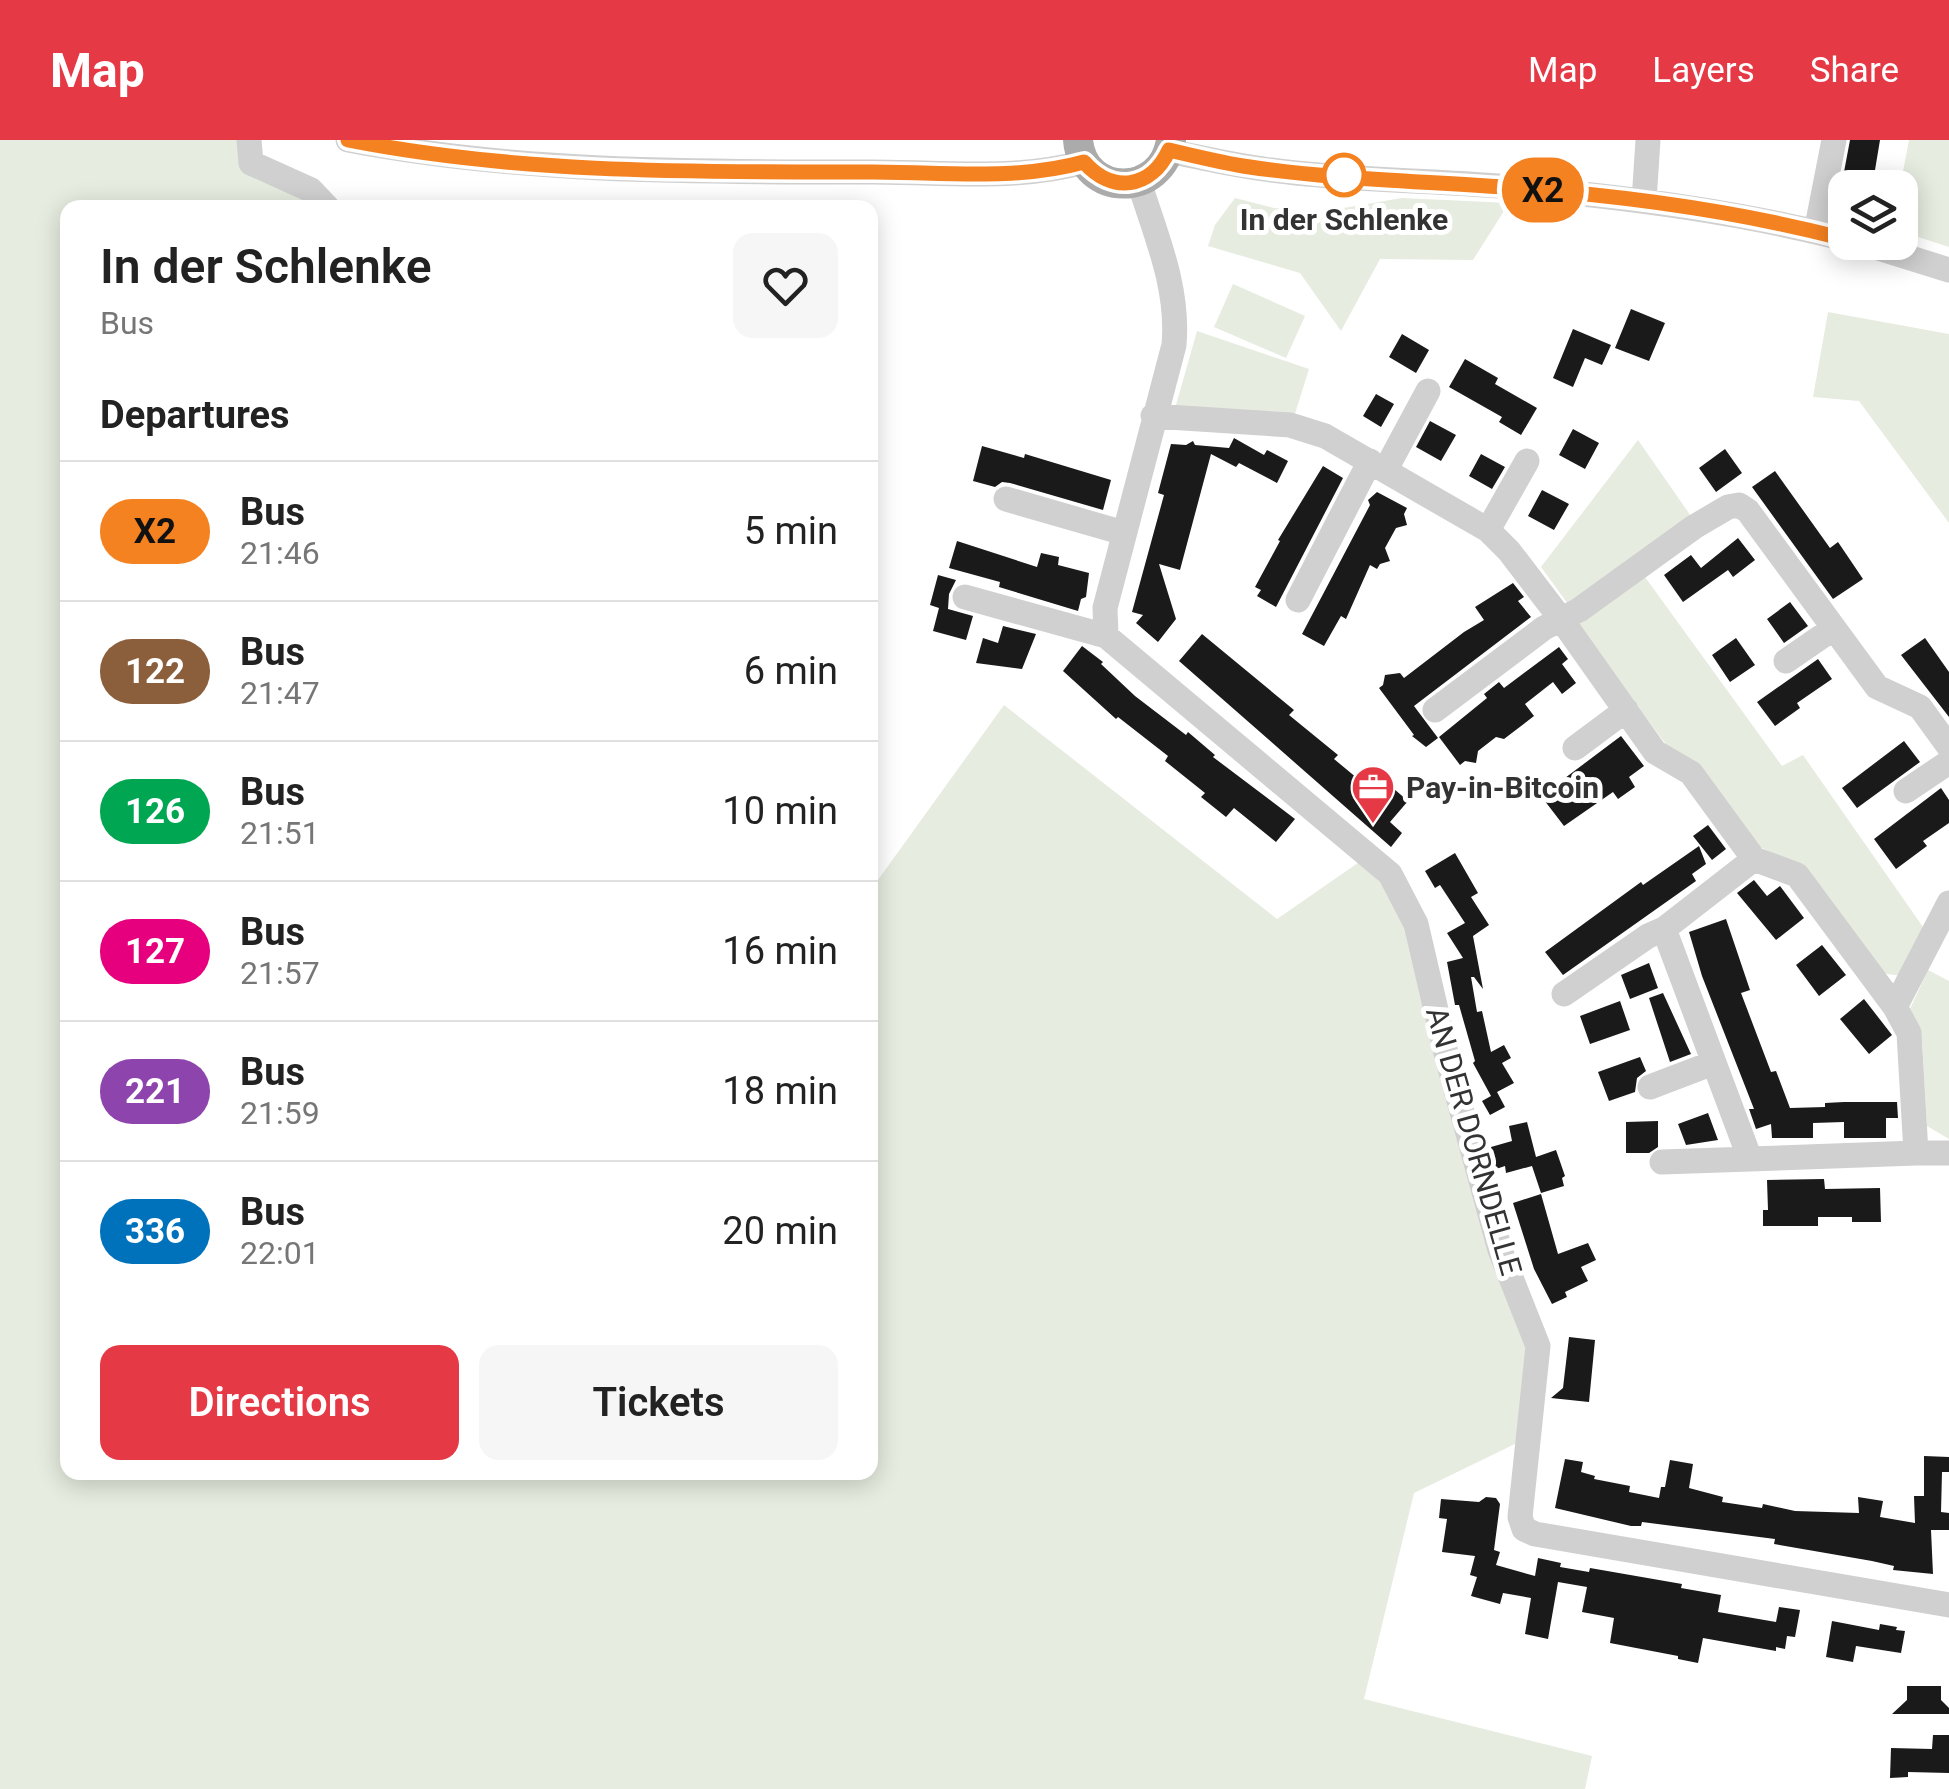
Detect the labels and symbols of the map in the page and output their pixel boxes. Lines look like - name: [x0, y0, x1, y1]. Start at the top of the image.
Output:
- marker: In der Schlenke: [1323, 154, 1365, 196]
- line badge: X2: [1498, 158, 1588, 222]
- place label: In der Schlenke: [1240, 202, 1448, 237]
- office icon: Pay-in-Bitcoin: [1350, 764, 1396, 825]
- place label: Pay-in-Bitcoin: [1406, 770, 1599, 805]
- street label: AN DER DORNDELLE: [1419, 1003, 1529, 1279]

